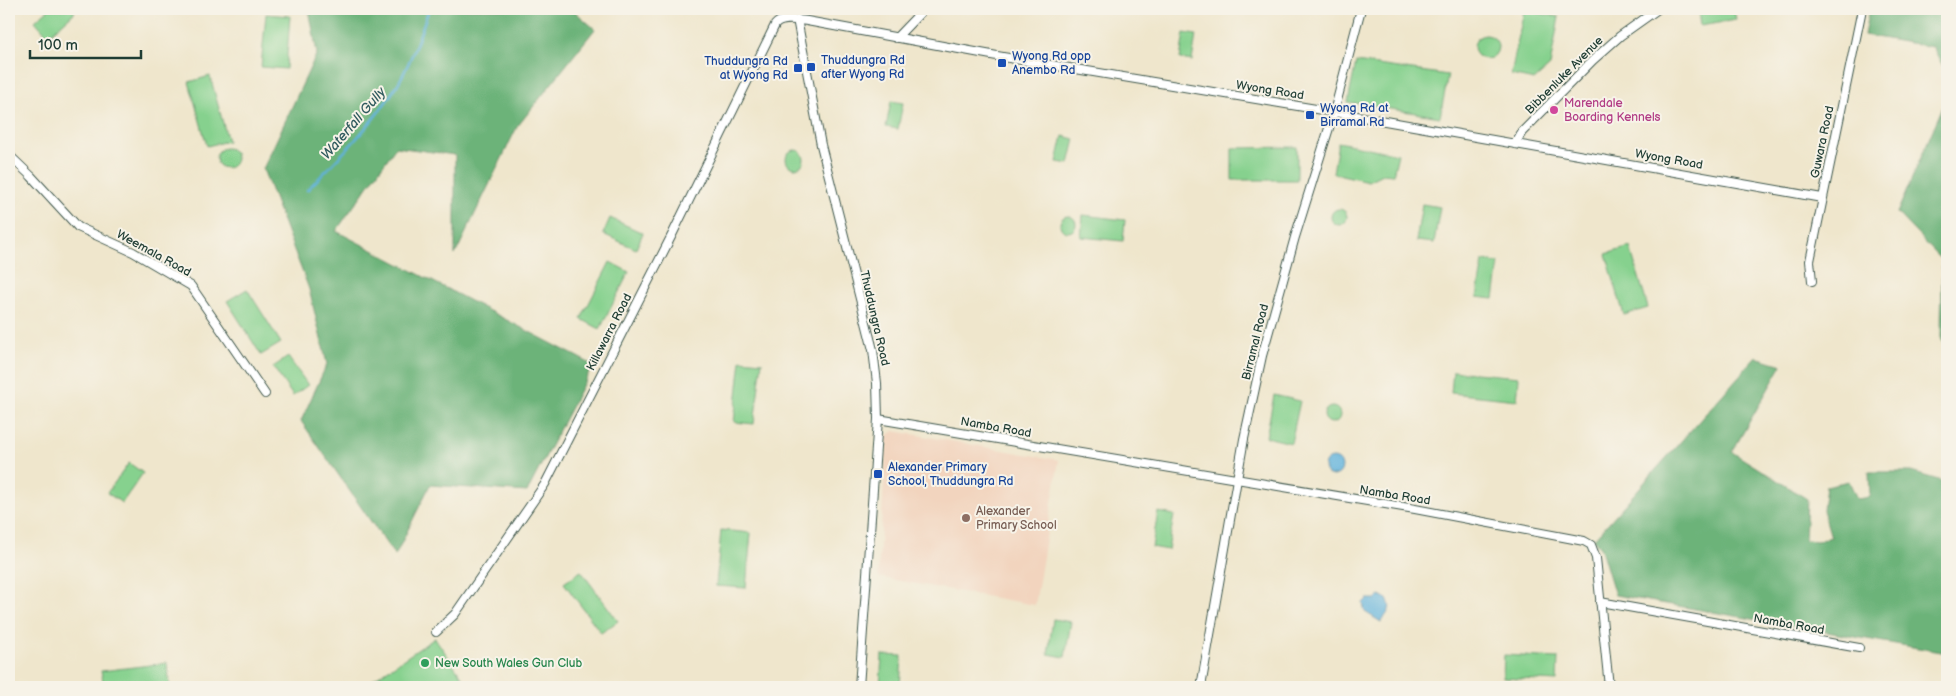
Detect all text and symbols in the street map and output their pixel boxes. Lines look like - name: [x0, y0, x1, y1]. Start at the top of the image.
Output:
- scale bar: [30, 28, 141, 60]
- street label: Bibbenluke Avenue: [1522, 33, 1606, 117]
- text: 100 m: [38, 36, 78, 55]
- place label: Wyong Rd opp Anembo Rd: [1012, 49, 1091, 78]
- place label: Thuddungra Rd after Wyong Rd: [821, 53, 905, 82]
- place label: Thuddungra Rd at Wyong Rd: [704, 54, 788, 83]
- marker: Wyong Rd opp Anembo Rd: [996, 57, 1008, 69]
- marker: Thuddungra Rd after Wyong Rd: [805, 61, 817, 73]
- marker: Thuddungra Rd at Wyong Rd: [792, 62, 804, 74]
- street label: Wyong Road: [1235, 78, 1305, 103]
- water label: Waterfall Gully: [317, 83, 390, 163]
- place label: Marendale Boarding Kennels: [1564, 96, 1661, 125]
- place label: Wyong Rd at Birramal Rd: [1320, 101, 1389, 130]
- marker: Marendale Boarding Kennels: [1548, 104, 1560, 116]
- street label: Guwara Road: [1808, 104, 1837, 180]
- marker: Wyong Rd at Birramal Rd: [1304, 109, 1316, 121]
- street label: Wyong Road: [1634, 146, 1704, 173]
- street label: Weemala Road: [114, 227, 194, 280]
- street label: Thuddungra Road: [856, 269, 893, 367]
- street label: Killawarra Road: [584, 291, 635, 373]
- street label: Birramal Road: [1239, 302, 1272, 382]
- street label: Namba Road: [959, 414, 1033, 441]
- place label: Alexander Primary School, Thuddungra Rd: [888, 460, 1014, 489]
- marker: Alexander Primary School, Thuddungra Rd: [872, 468, 884, 480]
- street label: Namba Road: [1358, 482, 1432, 509]
- place label: Alexander Primary School: [976, 504, 1057, 533]
- marker: Alexander Primary School: [960, 512, 972, 524]
- street label: Namba Road: [1752, 611, 1826, 638]
- place label: New South Wales Gun Club: [435, 656, 582, 671]
- marker: New South Wales Gun Club: [419, 657, 431, 669]

